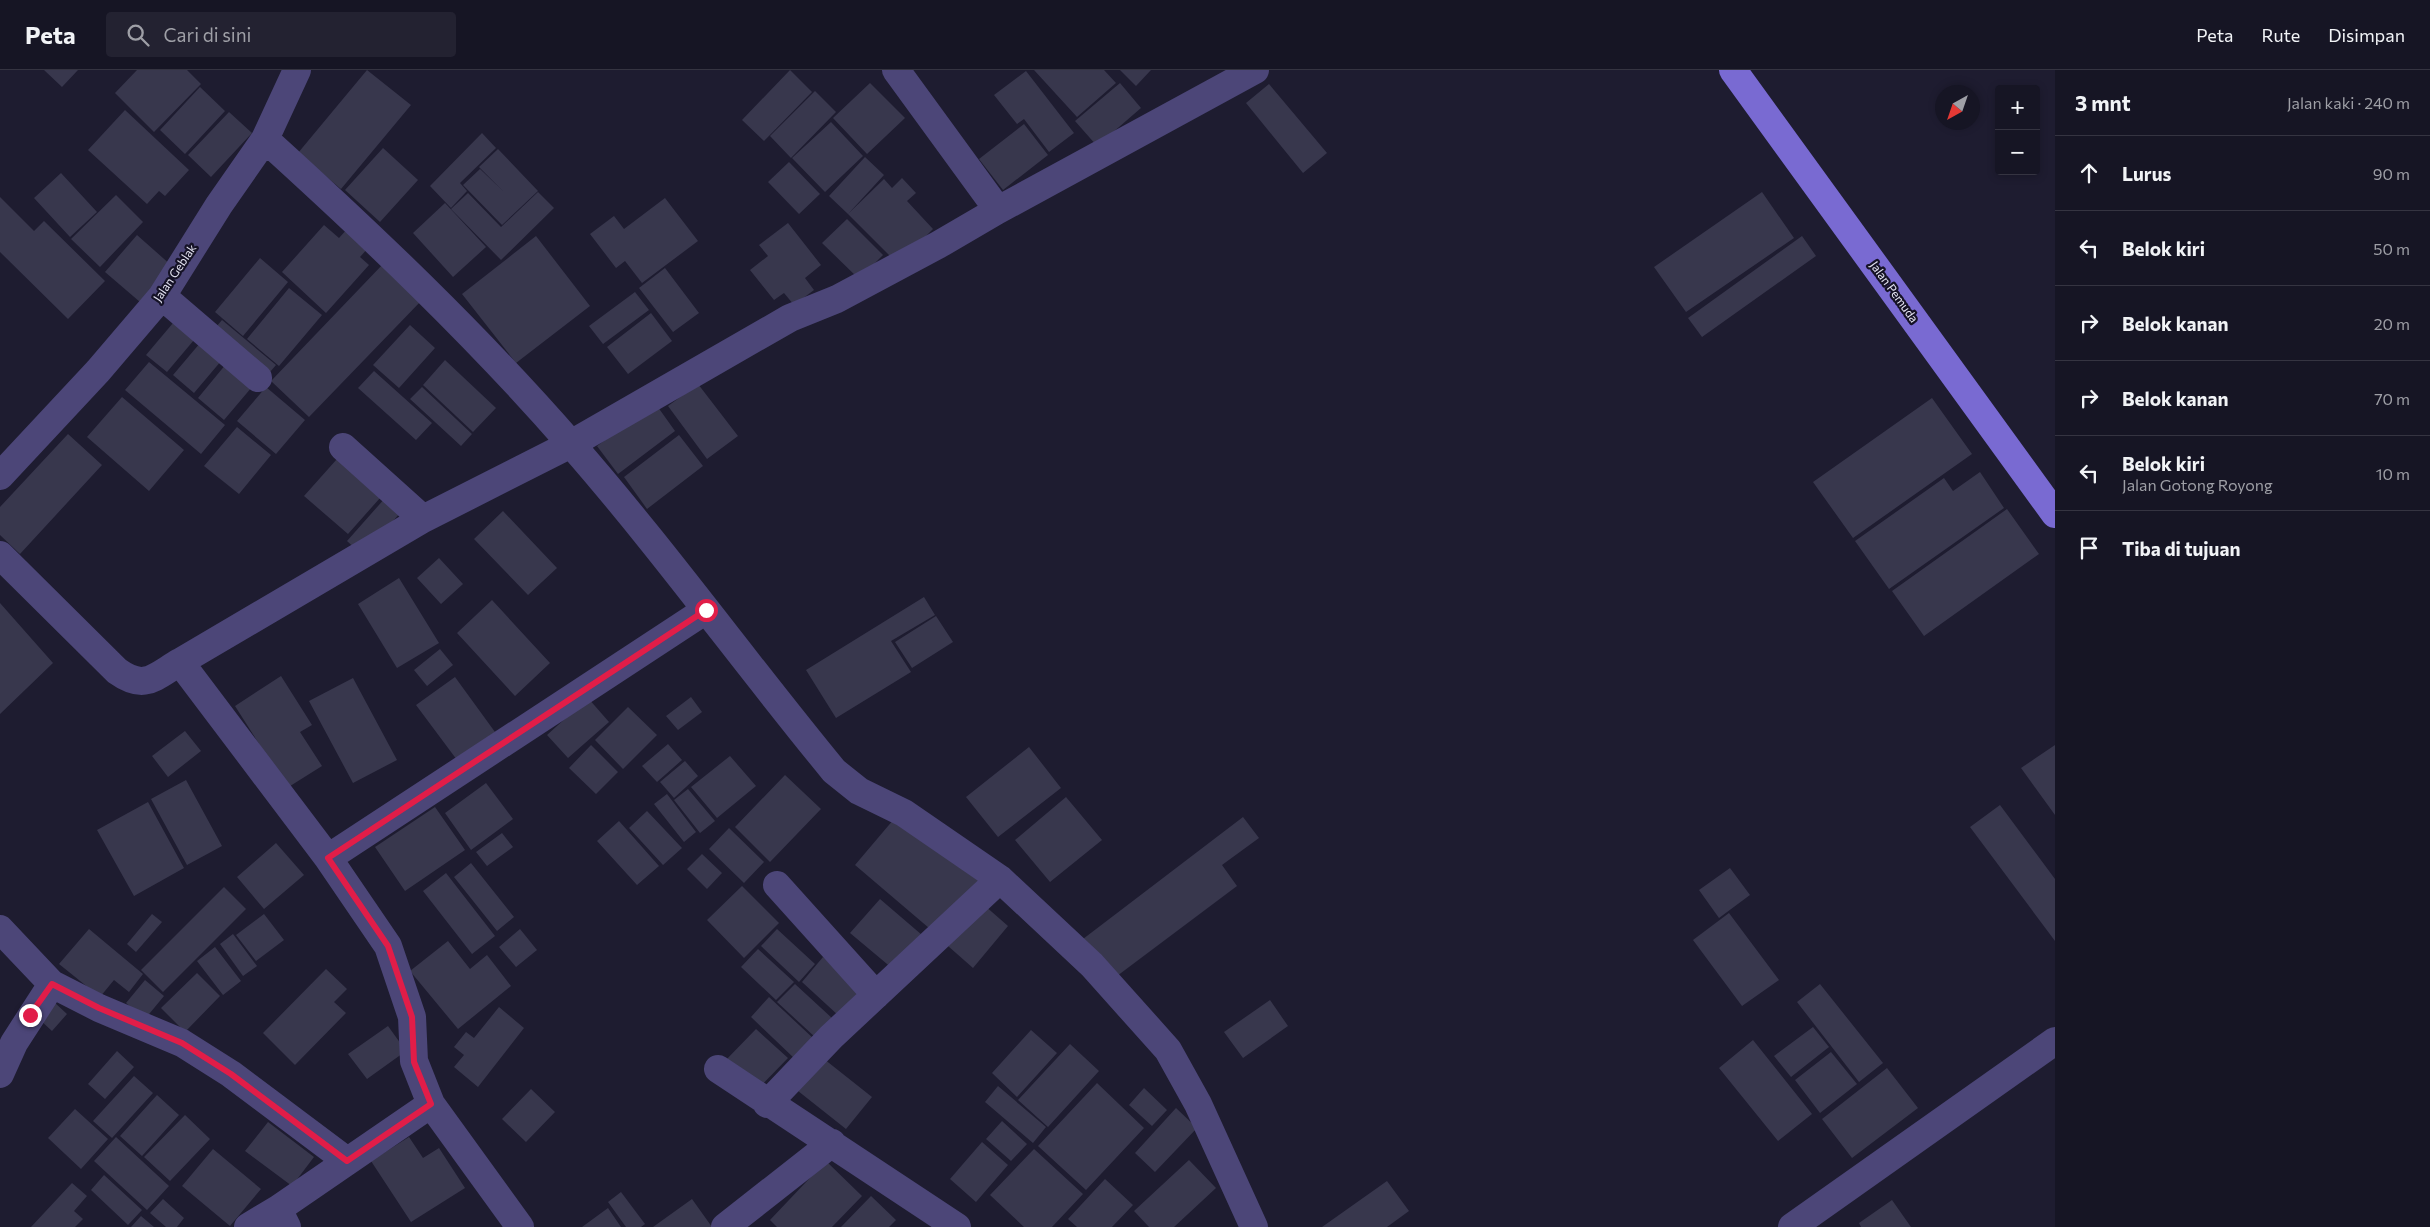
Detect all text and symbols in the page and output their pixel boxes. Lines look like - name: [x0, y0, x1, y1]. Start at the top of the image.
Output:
- search box: [106, 12, 456, 57]
- text: Peta: [25, 20, 76, 49]
- icon: search: [124, 21, 152, 49]
- text: Cari di sini: [164, 23, 251, 46]
- text: Peta: [2196, 24, 2233, 46]
- text: Rute: [2261, 24, 2300, 46]
- text: Disimpan: [2328, 24, 2405, 46]
- north arrow: [1935, 85, 1980, 130]
- map controls: [1995, 85, 2040, 175]
- button: +: [1995, 85, 2040, 130]
- text: 3 mnt: [2075, 90, 2131, 115]
- text: Jalan kaki · 240 m: [2287, 93, 2410, 112]
- button: −: [1995, 130, 2040, 175]
- icon: ahead: [2075, 159, 2103, 187]
- text: Lurus: [2122, 162, 2171, 185]
- text: 90 m: [2373, 164, 2410, 183]
- icon: left: [2075, 234, 2103, 262]
- text: Belok kiri: [2122, 237, 2205, 260]
- text: 50 m: [2373, 239, 2410, 258]
- street label: Jalan Geblak: [150, 241, 200, 304]
- street label: Jalan Pemuda: [1867, 258, 1922, 325]
- icon: right: [2075, 309, 2103, 337]
- text: Belok kanan: [2122, 312, 2229, 335]
- text: 20 m: [2374, 314, 2410, 333]
- icon: right: [2075, 384, 2103, 412]
- text: Belok kanan: [2122, 387, 2229, 410]
- text: 70 m: [2374, 389, 2410, 408]
- text: Belok kiri: [2122, 452, 2205, 475]
- icon: left: [2075, 459, 2103, 487]
- text: 10 m: [2376, 464, 2410, 483]
- text: Jalan Gotong Royong: [2122, 475, 2273, 494]
- icon: arrive: [2075, 534, 2103, 562]
- text: Tiba di tujuan: [2122, 537, 2240, 560]
- route start: [695, 599, 718, 622]
- route end: [19, 1004, 42, 1027]

